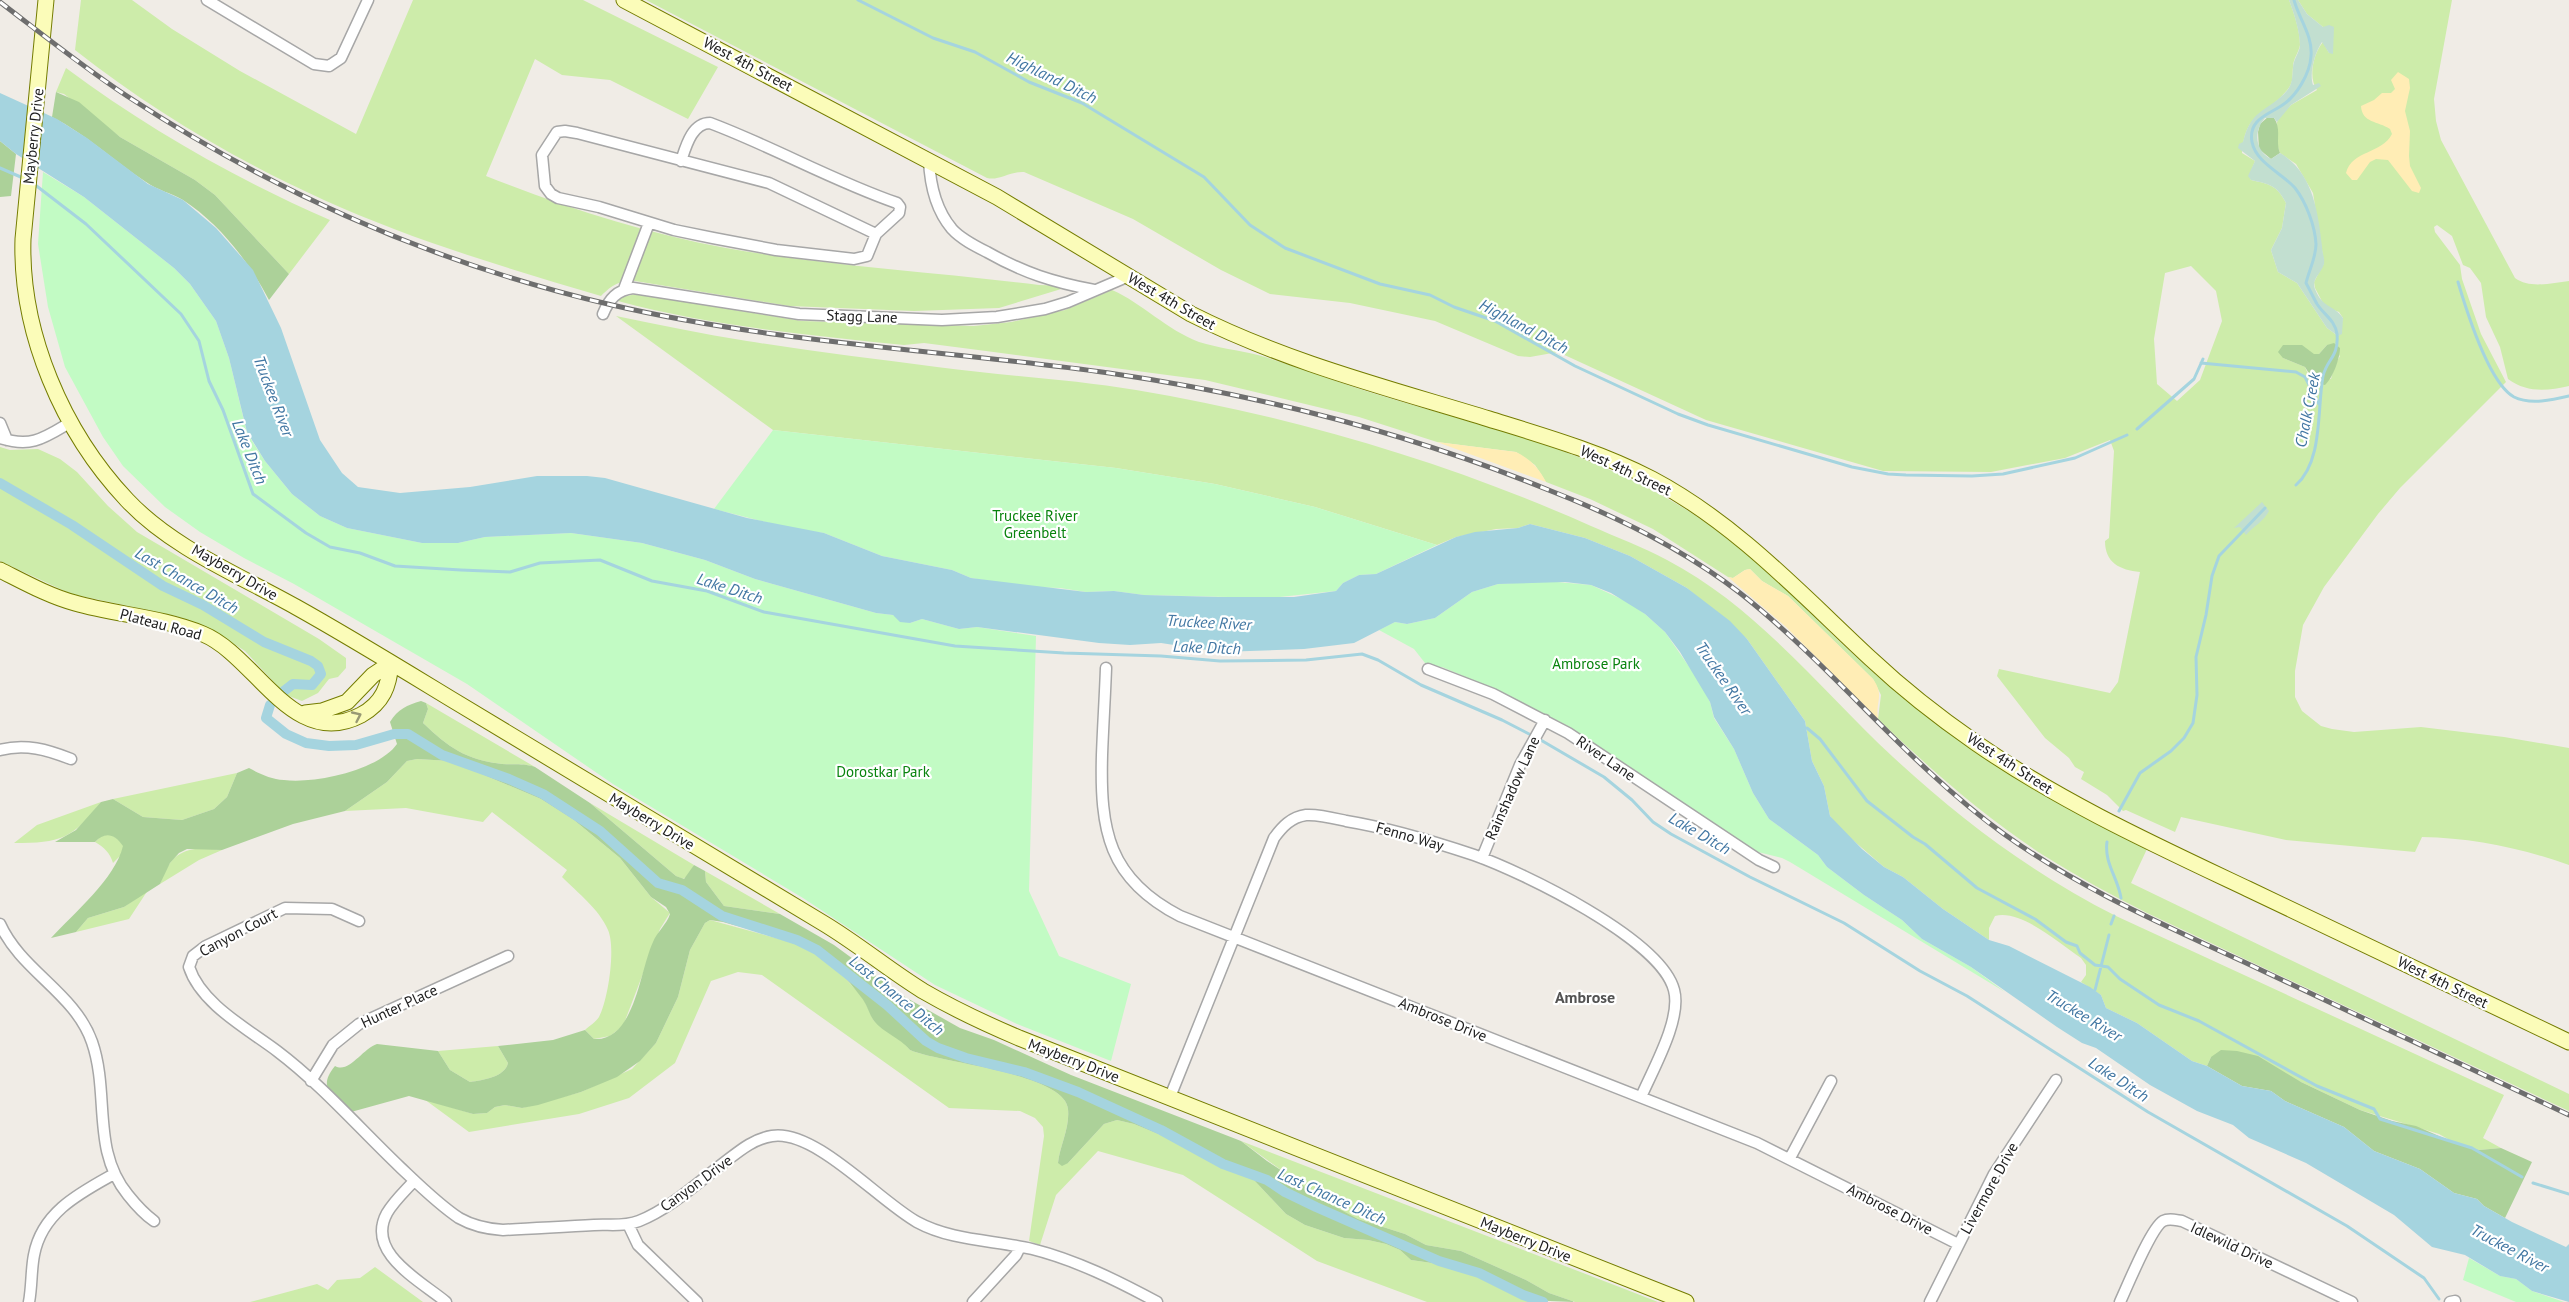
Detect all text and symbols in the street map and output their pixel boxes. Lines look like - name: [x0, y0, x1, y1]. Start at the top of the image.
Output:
- street label: West 4th Street: [700, 32, 796, 96]
- water label: Highland Ditch: [1004, 47, 1100, 107]
- street label: Mayberry Drive: [19, 87, 47, 185]
- street label: West 4th Street: [1125, 268, 1219, 334]
- water label: Highland Ditch: [1476, 294, 1572, 358]
- street label: Stagg Lane: [826, 305, 898, 327]
- water label: Truckee River: [249, 353, 299, 441]
- water label: Chalk Creek: [2290, 370, 2324, 449]
- water label: Lake Ditch: [228, 417, 272, 487]
- street label: West 4th Street: [1577, 441, 1675, 499]
- park label: Truckee River Greenbelt: [992, 506, 1078, 542]
- street label: Mayberry Drive: [189, 540, 281, 604]
- water label: Last Chance Ditch: [132, 542, 242, 618]
- water label: Lake Ditch: [695, 568, 765, 608]
- street label: Plateau Road: [118, 604, 204, 644]
- water label: Truckee River: [1166, 610, 1254, 634]
- water label: Lake Ditch: [1173, 636, 1241, 658]
- water label: Truckee River: [1691, 637, 1758, 720]
- park label: Ambrose Park: [1552, 654, 1641, 673]
- one-way arrow: [351, 711, 362, 723]
- street label: West 4th Street: [1963, 728, 2057, 798]
- street label: River Lane: [1573, 731, 1639, 785]
- street label: Rainshadow Lane: [1481, 733, 1543, 843]
- park label: Dorostkar Park: [836, 762, 931, 781]
- street label: Mayberry Drive: [606, 788, 698, 854]
- water label: Lake Ditch: [1666, 807, 1734, 859]
- street label: Fenno Way: [1374, 817, 1446, 855]
- street label: Canyon Court: [196, 903, 280, 961]
- water label: Last Chance Ditch: [846, 951, 948, 1039]
- street label: West 4th Street: [2395, 952, 2491, 1012]
- street label: Hunter Place: [358, 980, 440, 1032]
- water label: Truckee River: [2042, 984, 2127, 1046]
- district label: Ambrose: [1555, 987, 1615, 1007]
- street label: Ambrose Drive: [1396, 993, 1490, 1045]
- street label: Mayberry Drive: [1026, 1034, 1122, 1086]
- water label: Lake Ditch: [2085, 1052, 2153, 1106]
- street label: Livermore Drive: [1956, 1139, 2022, 1237]
- street label: Canyon Drive: [656, 1150, 736, 1216]
- water label: Last Chance Ditch: [1275, 1163, 1389, 1229]
- street label: Ambrose Drive: [1844, 1179, 1936, 1239]
- street label: Mayberry Drive: [1478, 1212, 1574, 1266]
- street label: Idlewild Drive: [2187, 1218, 2277, 1272]
- water label: Truckee River: [2468, 1219, 2554, 1278]

